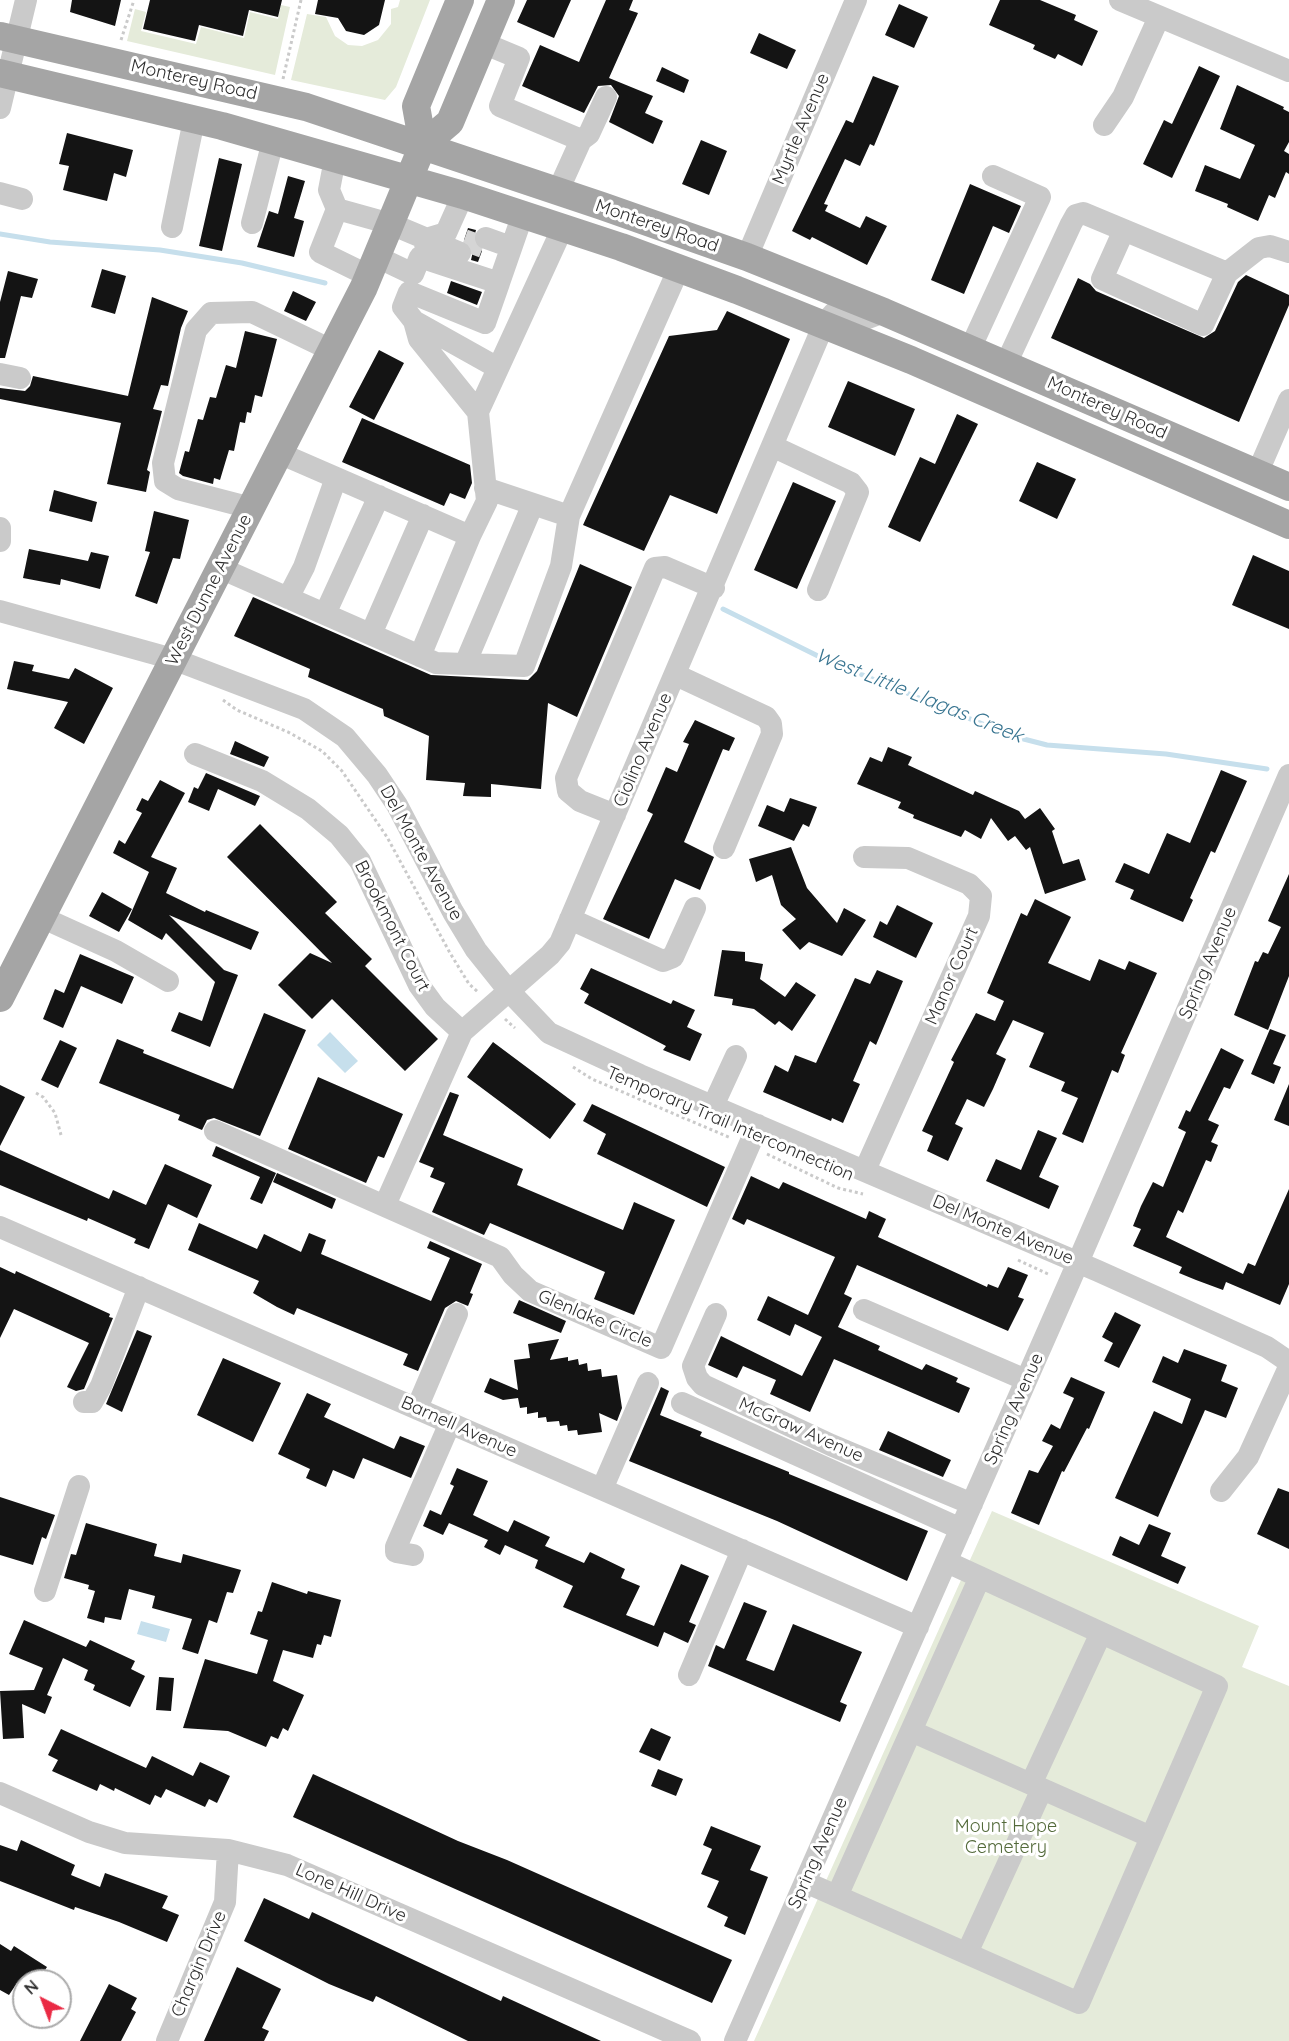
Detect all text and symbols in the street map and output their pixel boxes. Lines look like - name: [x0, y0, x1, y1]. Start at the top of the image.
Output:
- street label: Monterey Road: [129, 55, 259, 105]
- street label: Myrtle Avenue: [768, 70, 834, 188]
- street label: Monterey Road: [593, 195, 721, 257]
- street label: Monterey Road: [1044, 372, 1170, 444]
- street label: West Dunne Avenue: [161, 511, 257, 669]
- water label: West Little Llagas Creek: [812, 643, 1026, 749]
- street label: Ciolino Avenue: [609, 690, 677, 810]
- street label: Del Monte Avenue: [375, 782, 467, 924]
- street label: Brookmont Court: [350, 857, 434, 995]
- street label: Spring Avenue: [1175, 904, 1241, 1022]
- street label: Manor Court: [921, 924, 983, 1028]
- street label: Temporary Trail Interconnection: [603, 1062, 857, 1186]
- street label: Del Monte Avenue: [929, 1191, 1077, 1269]
- street label: Glenlake Circle: [535, 1285, 655, 1353]
- street label: Spring Avenue: [980, 1350, 1048, 1468]
- street label: Barnell Avenue: [398, 1392, 520, 1462]
- street label: McGraw Avenue: [735, 1393, 867, 1467]
- street label: Spring Avenue: [784, 1794, 852, 1912]
- park label: Mount Hope Cemetery: [955, 1816, 1057, 1858]
- street label: Lone Hill Drive: [292, 1859, 410, 1927]
- street label: Chargin Drive: [167, 1908, 231, 2020]
- north arrow: [12, 1969, 72, 2029]
- text: N: [20, 1976, 42, 1998]

